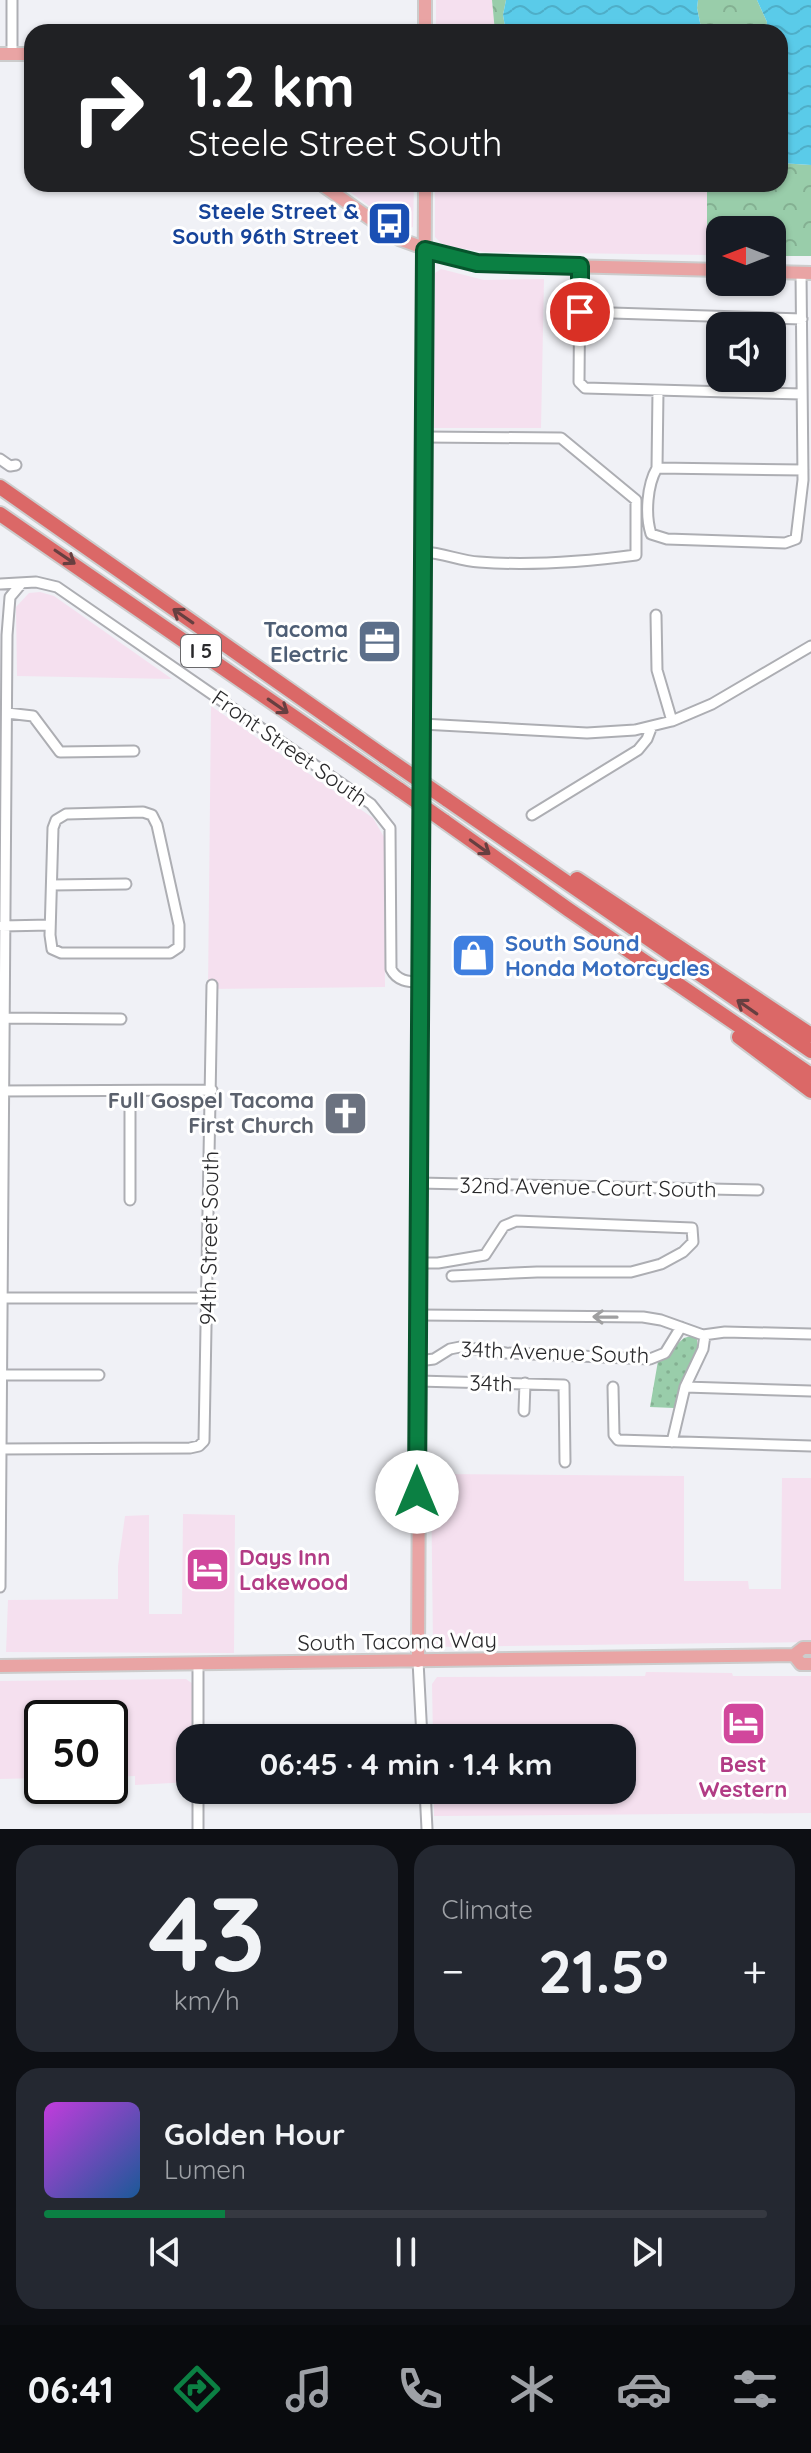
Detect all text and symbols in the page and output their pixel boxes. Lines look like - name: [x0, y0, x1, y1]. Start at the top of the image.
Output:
- text: 1.2 km: [188, 51, 355, 121]
- icon: right: [56, 56, 160, 160]
- text: Steele Street South: [188, 120, 502, 165]
- place label: Steele Street & South 96th Street: [172, 197, 359, 250]
- bus stop icon: Steele Street & South 96th Street: [366, 200, 414, 248]
- north arrow: [706, 216, 786, 296]
- map controls: [706, 216, 786, 392]
- pin: [546, 278, 614, 346]
- icon: arrive: [558, 290, 602, 334]
- button: sound: [706, 312, 786, 392]
- one-way arrow: [53, 549, 75, 565]
- one-way arrow: [173, 608, 195, 624]
- place label: Tacoma Electric: [263, 615, 348, 668]
- office icon: Tacoma Electric: [355, 618, 403, 666]
- road number: I 5: [181, 635, 221, 667]
- street label: Front Street South: [207, 684, 373, 812]
- one-way arrow: [267, 697, 289, 714]
- one-way arrow: [469, 838, 491, 855]
- place label: South Sound Honda Motorcycles: [505, 929, 710, 982]
- shop icon: South Sound Honda Motorcycles: [450, 932, 498, 980]
- one-way arrow: [736, 999, 758, 1015]
- place label: Full Gospel Tacoma First Church: [108, 1086, 314, 1139]
- church icon: Full Gospel Tacoma First Church: [321, 1089, 369, 1137]
- street label: 94th Street South: [193, 1151, 225, 1325]
- street label: 32nd Avenue Court South: [459, 1171, 717, 1203]
- one-way arrow: [592, 1309, 619, 1324]
- street label: 34th Avenue South: [460, 1335, 650, 1369]
- street label: 34th: [469, 1369, 513, 1397]
- position arrow: [375, 1450, 459, 1534]
- place label: Days Inn Lakewood: [239, 1543, 348, 1596]
- hotel icon: Days Inn Lakewood: [184, 1546, 232, 1594]
- street label: South Tacoma Way: [297, 1625, 497, 1657]
- hotel icon: Best Western: [719, 1699, 767, 1747]
- speed limit sign: 50: [24, 1700, 128, 1804]
- text: 06:45 · 4 min · 1.4 km: [260, 1745, 552, 1783]
- place label: Best Western: [699, 1750, 787, 1803]
- text: 43: [148, 1867, 265, 1997]
- text: Climate: [442, 1893, 533, 1926]
- text: 21.5°: [538, 1933, 669, 2008]
- text: −: [442, 1943, 464, 1998]
- text: +: [742, 1943, 767, 1998]
- text: km/h: [174, 1984, 240, 2017]
- text: Golden Hour: [164, 2115, 345, 2153]
- text: Lumen: [164, 2153, 246, 2186]
- icon: previous: [143, 2230, 187, 2274]
- icon: pause: [384, 2230, 428, 2274]
- icon: next: [625, 2230, 669, 2274]
- icon: directions: [169, 2361, 225, 2417]
- icon: music: [281, 2361, 337, 2417]
- icon: phone: [392, 2361, 448, 2417]
- icon: climate: [504, 2361, 560, 2417]
- icon: car: [616, 2361, 672, 2417]
- icon: filters: [727, 2361, 783, 2417]
- text: 06:41: [28, 2367, 114, 2412]

